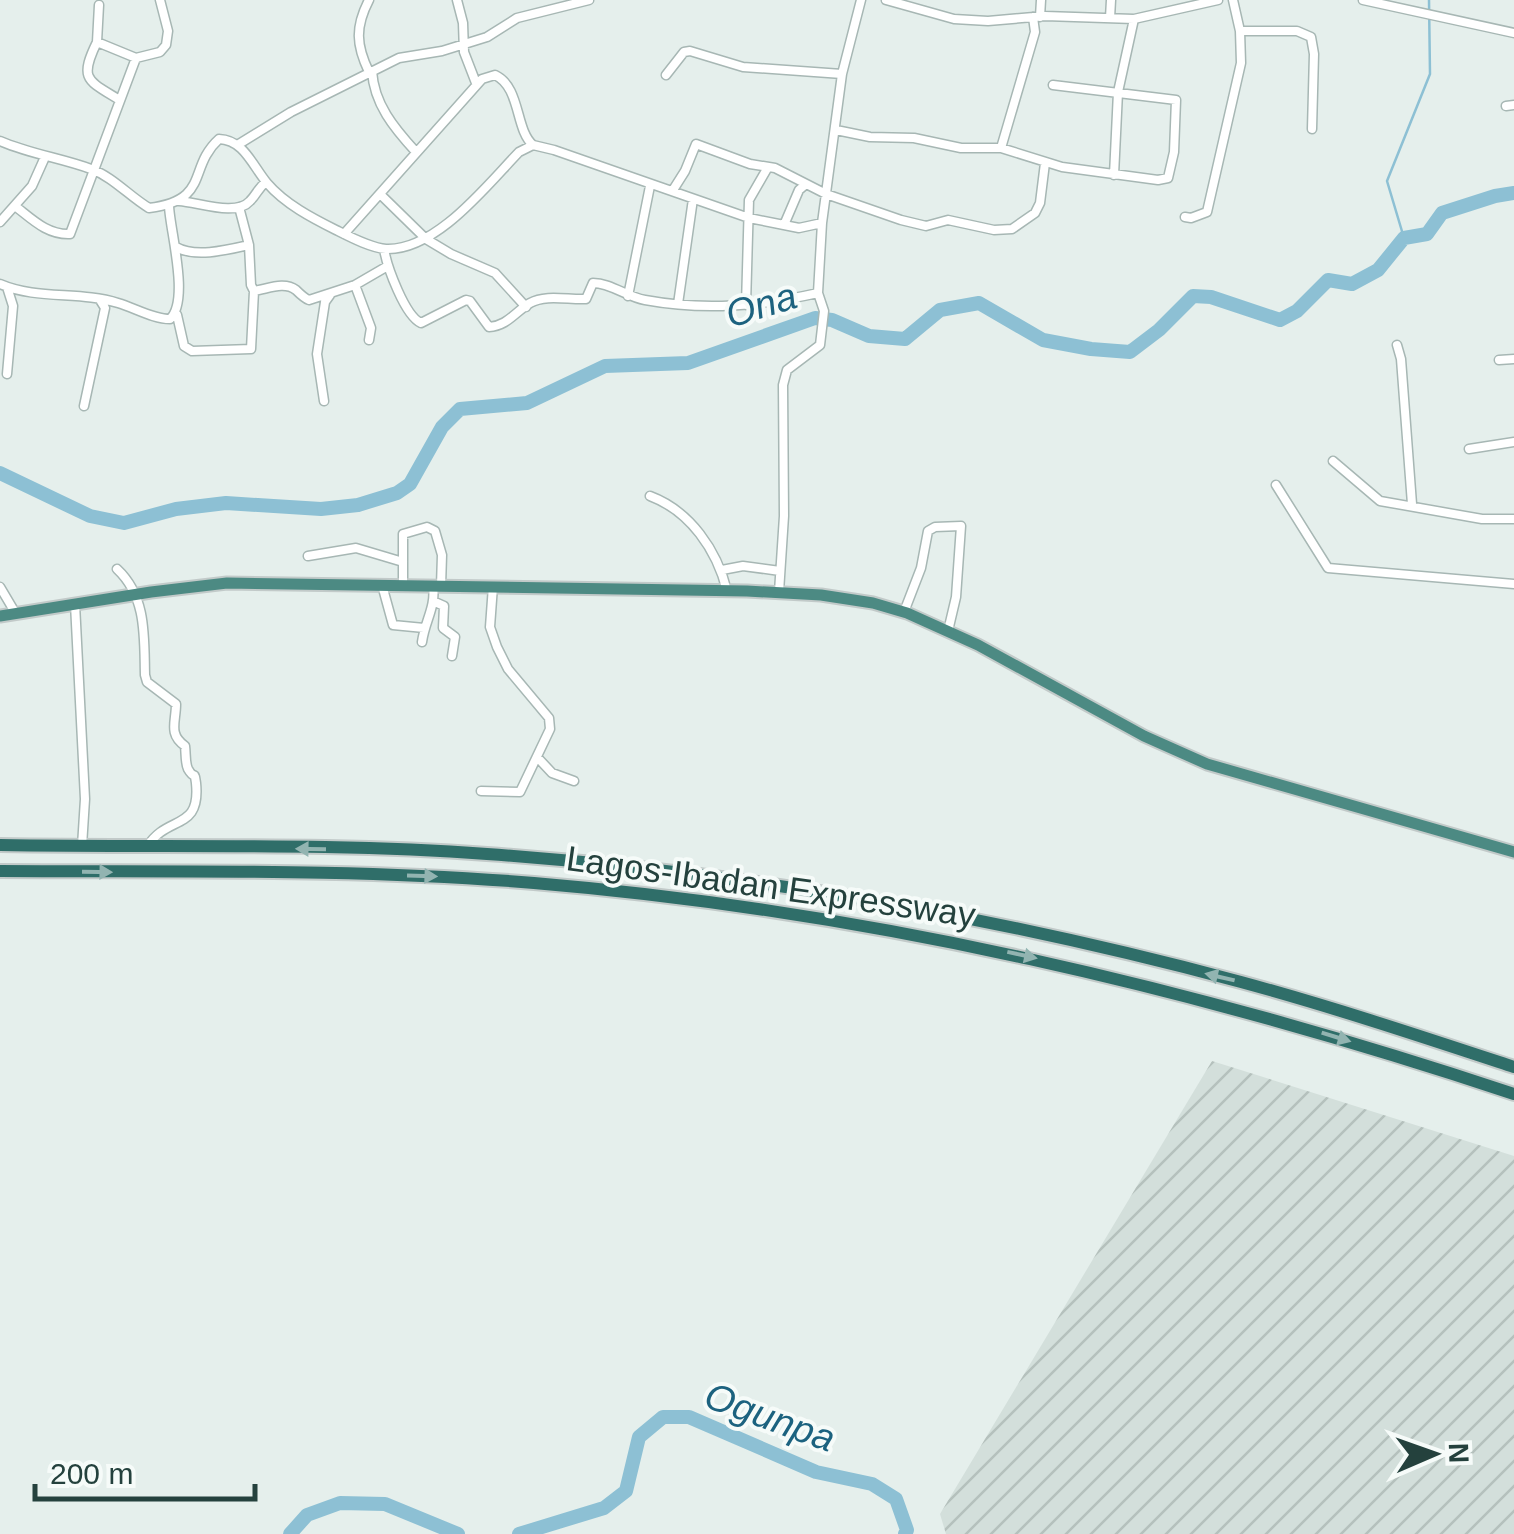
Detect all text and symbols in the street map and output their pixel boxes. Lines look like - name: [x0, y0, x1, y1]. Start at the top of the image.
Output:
- water label: Ona: [721, 274, 801, 336]
- street label: Lagos-Ibadan Expressway: [564, 838, 978, 934]
- one-way arrow: [295, 840, 327, 856]
- one-way arrow: [82, 864, 114, 880]
- one-way arrow: [407, 869, 439, 885]
- one-way arrow: [1007, 948, 1038, 964]
- one-way arrow: [1204, 969, 1235, 984]
- one-way arrow: [1321, 1030, 1352, 1045]
- water label: Ogunpa: [699, 1374, 841, 1460]
- north arrow: [1384, 1404, 1484, 1504]
- scale bar: [35, 1439, 255, 1501]
- text: N: [1443, 1442, 1474, 1464]
- text: 200 m: [50, 1457, 133, 1490]

